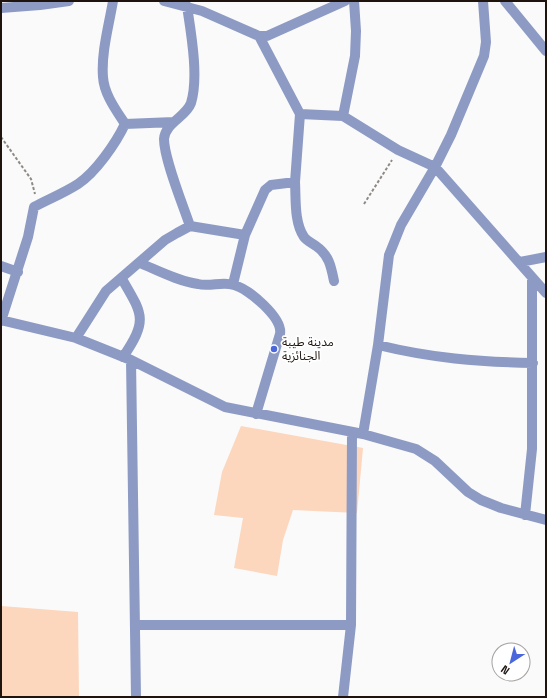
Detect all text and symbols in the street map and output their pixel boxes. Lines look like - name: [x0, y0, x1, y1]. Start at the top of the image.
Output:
- place label: مدينة طيبة الجنائزية: [282, 334, 334, 364]
- marker: مدينة طيبة الجنائزية: [269, 344, 279, 354]
- north arrow: [491, 642, 531, 682]
- text: N: [498, 662, 512, 678]

